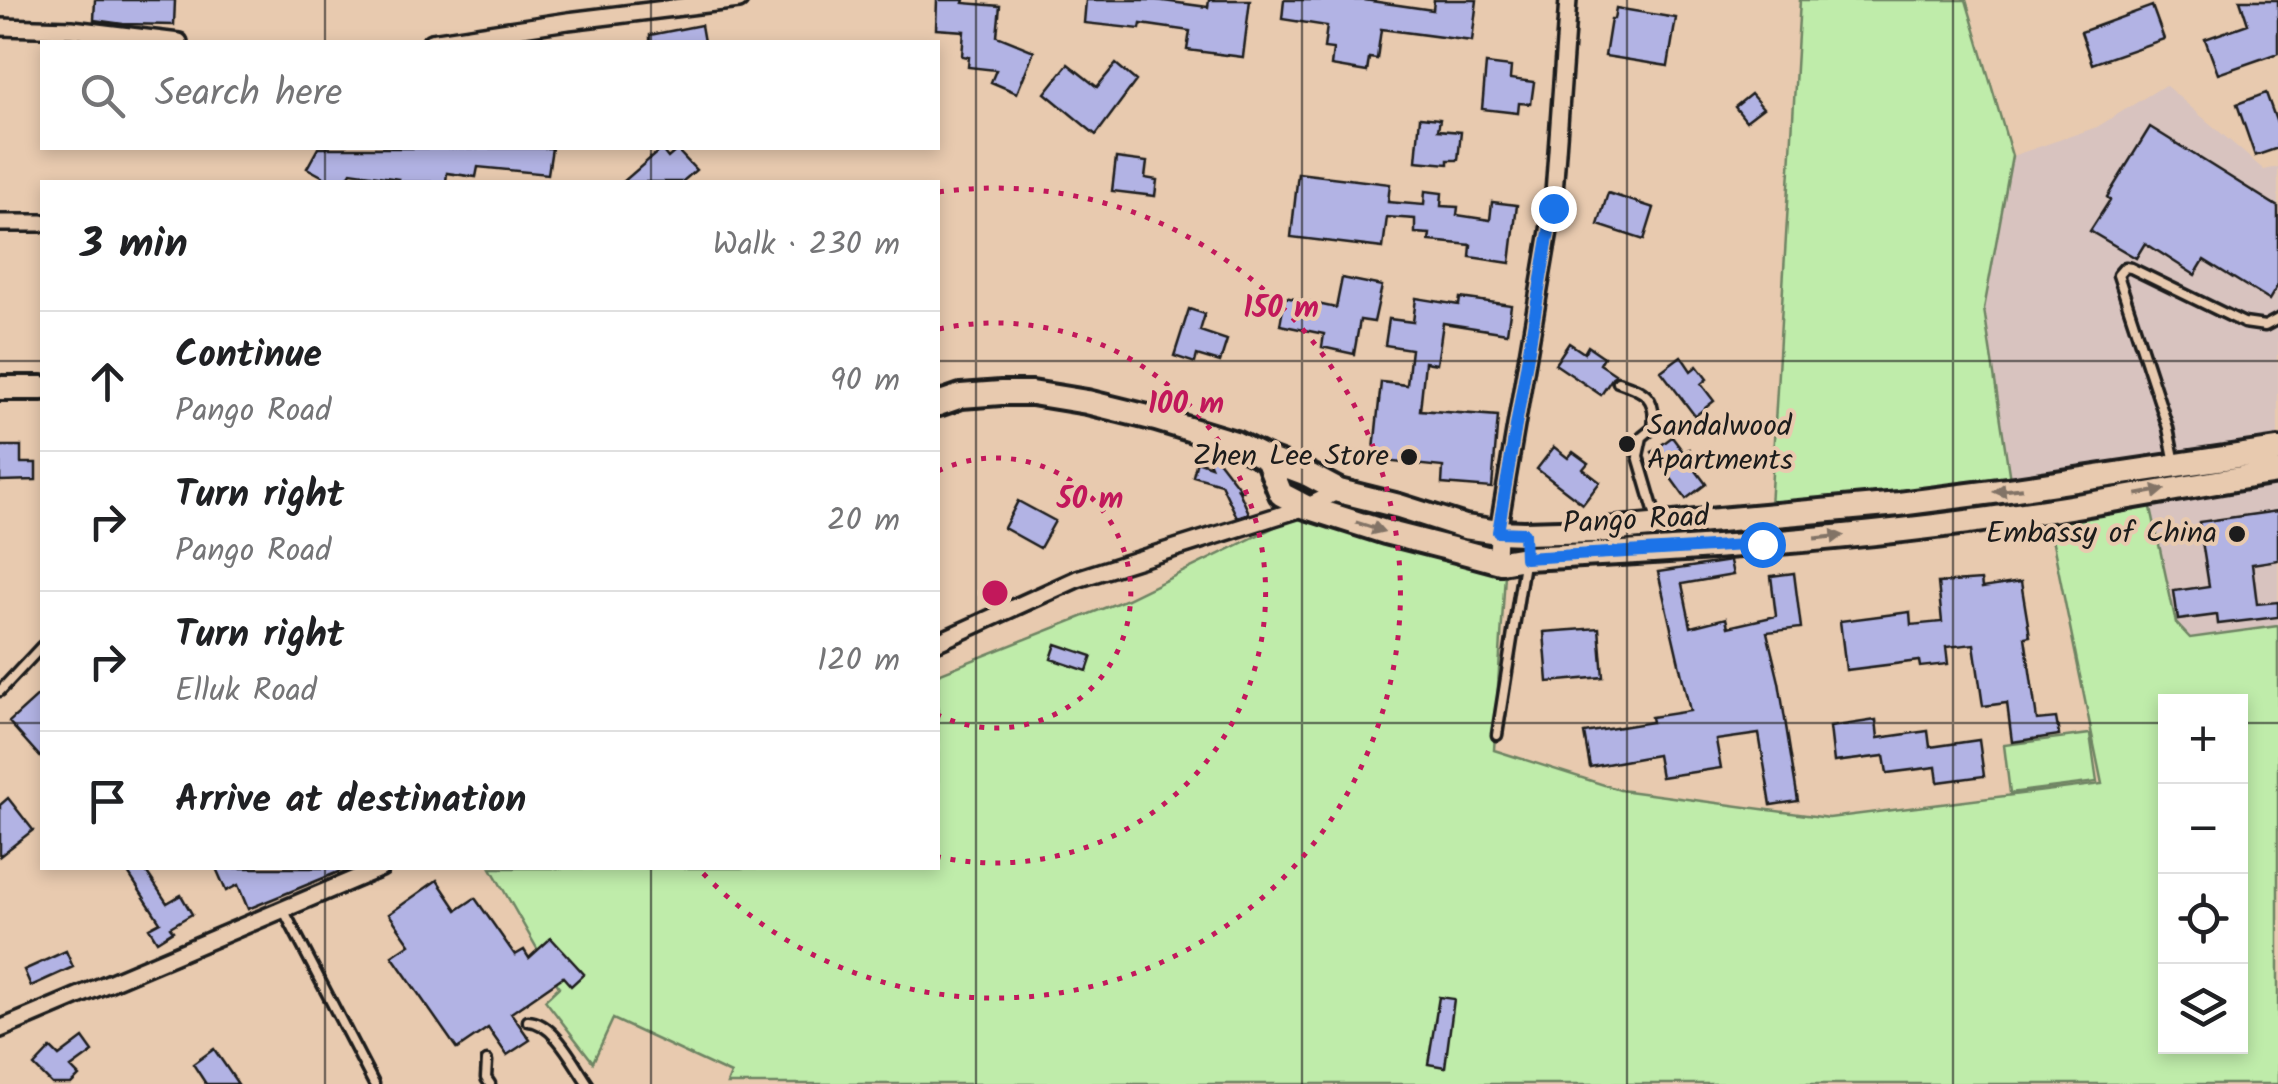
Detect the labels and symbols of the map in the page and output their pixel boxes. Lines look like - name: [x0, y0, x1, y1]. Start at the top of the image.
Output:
- route end: [1531, 186, 1577, 232]
- text: 150 m: [1243, 285, 1319, 333]
- text: 100 m: [1148, 381, 1224, 429]
- place label: Sandalwood Apartments: [1647, 403, 1793, 485]
- place label: Zhen Lee Store: [1193, 433, 1389, 481]
- marker: Sandalwood Apartments: [1616, 433, 1638, 455]
- marker: Zhen Lee Store: [1398, 446, 1420, 468]
- text: 50 m: [1056, 476, 1123, 524]
- one-way arrow: [1992, 482, 2024, 498]
- one-way arrow: [2136, 484, 2167, 499]
- street label: Pango Road: [1562, 493, 1711, 549]
- place label: Embassy of China: [1986, 510, 2217, 558]
- one-way arrow: [1356, 520, 1386, 535]
- route start: [1740, 522, 1786, 568]
- marker: Embassy of China: [2226, 523, 2248, 545]
- one-way arrow: [1814, 529, 1846, 545]
- centre of rings: [977, 575, 1013, 611]

